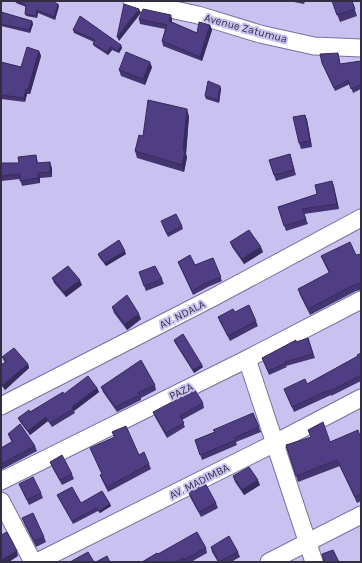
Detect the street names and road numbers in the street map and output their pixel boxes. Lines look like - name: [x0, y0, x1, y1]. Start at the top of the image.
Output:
- street label: Avenue Zatumua: [203, 11, 289, 46]
- street label: AV. NDALA: [157, 297, 208, 331]
- street label: PAZA: [167, 380, 196, 403]
- street label: AV. MADIMBA: [167, 461, 232, 502]

